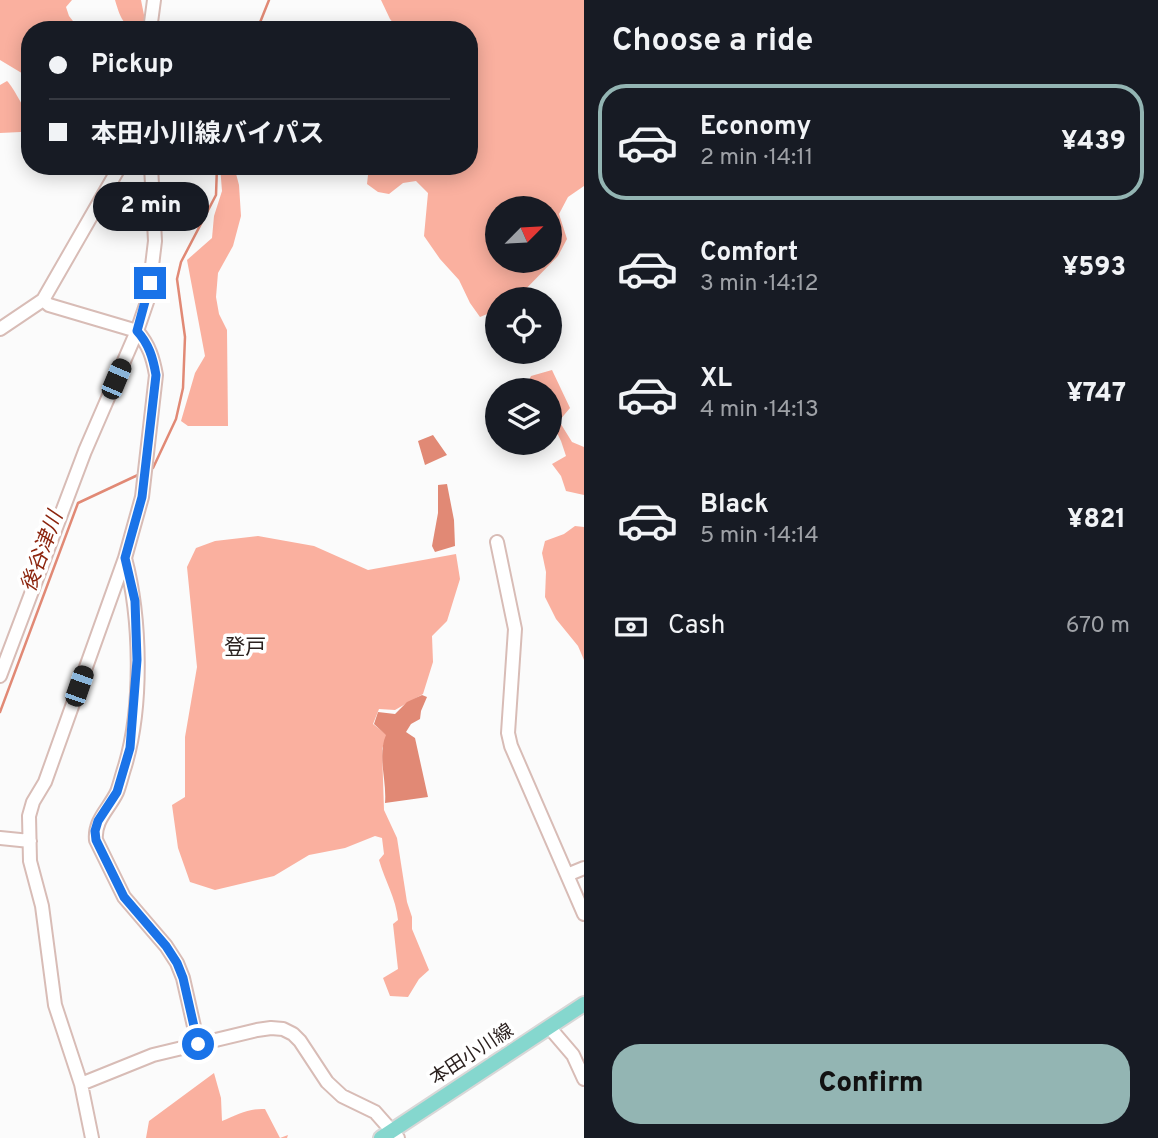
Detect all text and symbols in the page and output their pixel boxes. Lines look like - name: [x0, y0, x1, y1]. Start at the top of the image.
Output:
- text: Choose a ride: [612, 22, 813, 62]
- text: Pickup: [91, 49, 174, 82]
- icon: car: [616, 111, 679, 174]
- text: Economy: [700, 111, 811, 144]
- text: 本田小川線バイパス: [91, 119, 324, 152]
- text: ¥439: [1061, 126, 1126, 159]
- text: 2 min · 14:11: [700, 144, 813, 173]
- callout: 2 min: [92, 182, 208, 230]
- text: 2 min: [121, 192, 181, 221]
- north arrow: [485, 196, 562, 273]
- map controls: [485, 196, 562, 455]
- icon: car: [616, 237, 679, 300]
- text: Comfort: [700, 237, 798, 270]
- text: ¥593: [1062, 252, 1126, 285]
- route end: [134, 267, 166, 299]
- text: 3 min · 14:12: [700, 270, 819, 299]
- button: locate: [485, 287, 562, 364]
- car: [99, 356, 134, 402]
- icon: car: [616, 363, 679, 426]
- text: XL: [700, 363, 732, 396]
- button: layers: [485, 378, 562, 455]
- text: ¥747: [1067, 378, 1126, 411]
- text: 4 min · 14:13: [700, 396, 819, 425]
- icon: car: [616, 489, 679, 552]
- text: Black: [700, 489, 769, 522]
- text: ¥821: [1067, 504, 1126, 537]
- water label: 後谷津川: [16, 506, 71, 596]
- text: 5 min · 14:14: [700, 522, 819, 551]
- icon: cash: [612, 608, 650, 646]
- text: Cash: [668, 610, 725, 643]
- text: 670 m: [1066, 612, 1130, 641]
- district label: 登戸: [224, 635, 266, 662]
- car: [63, 663, 96, 709]
- street label: 本田小川線: [426, 1019, 518, 1091]
- route start: [182, 1028, 214, 1060]
- button: Confirm: [612, 1044, 1130, 1124]

